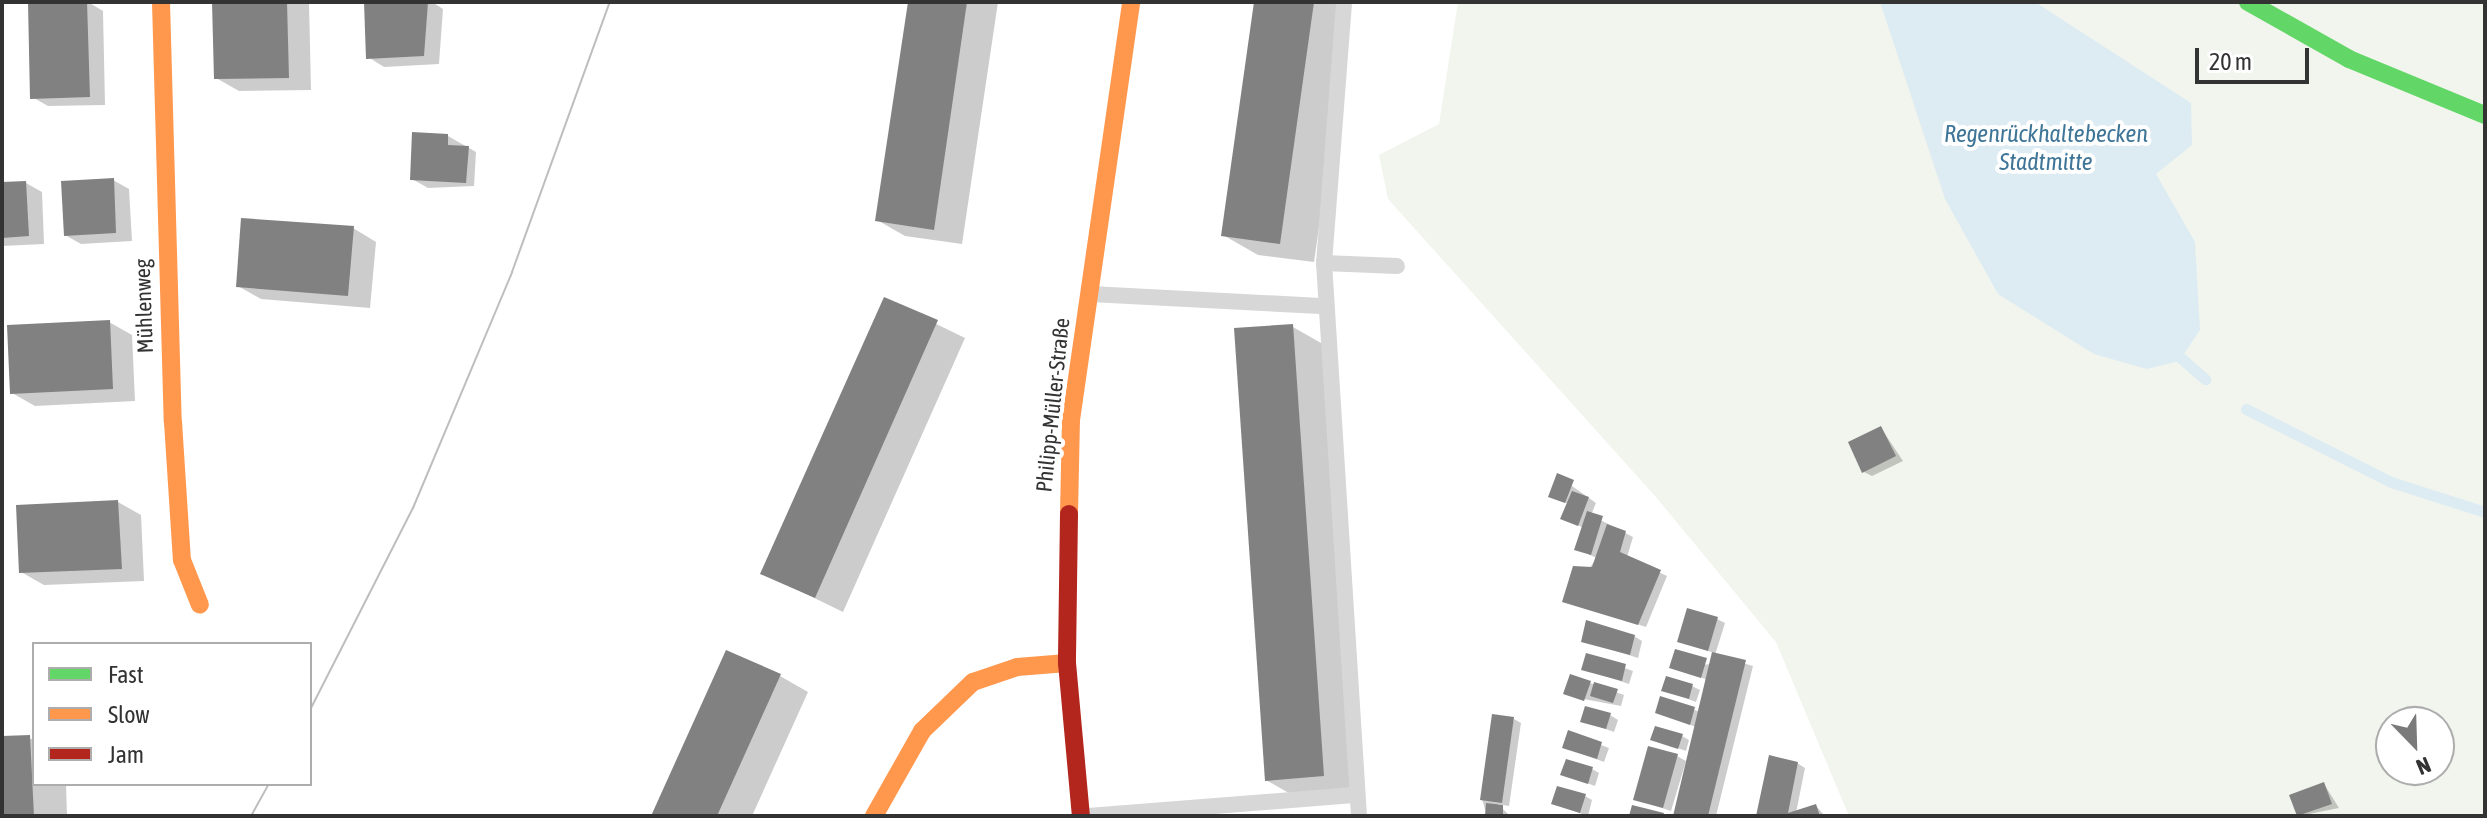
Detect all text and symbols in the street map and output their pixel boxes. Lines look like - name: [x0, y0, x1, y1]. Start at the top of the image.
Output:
- scale bar: [2199, 32, 2313, 82]
- text: 20 m: [2209, 48, 2252, 75]
- water label: Regenrückhaltebecken Stadtmitte: [1944, 120, 2148, 176]
- street label: Mühlenweg: [129, 258, 159, 354]
- street label: Philipp-Müller-Straße: [1031, 317, 1075, 493]
- legend: [32, 642, 312, 786]
- text: Fast: [108, 661, 144, 688]
- text: Slow: [108, 701, 150, 728]
- north arrow: [2375, 706, 2455, 786]
- text: Jam: [108, 741, 144, 768]
- text: N: [2413, 752, 2435, 781]

